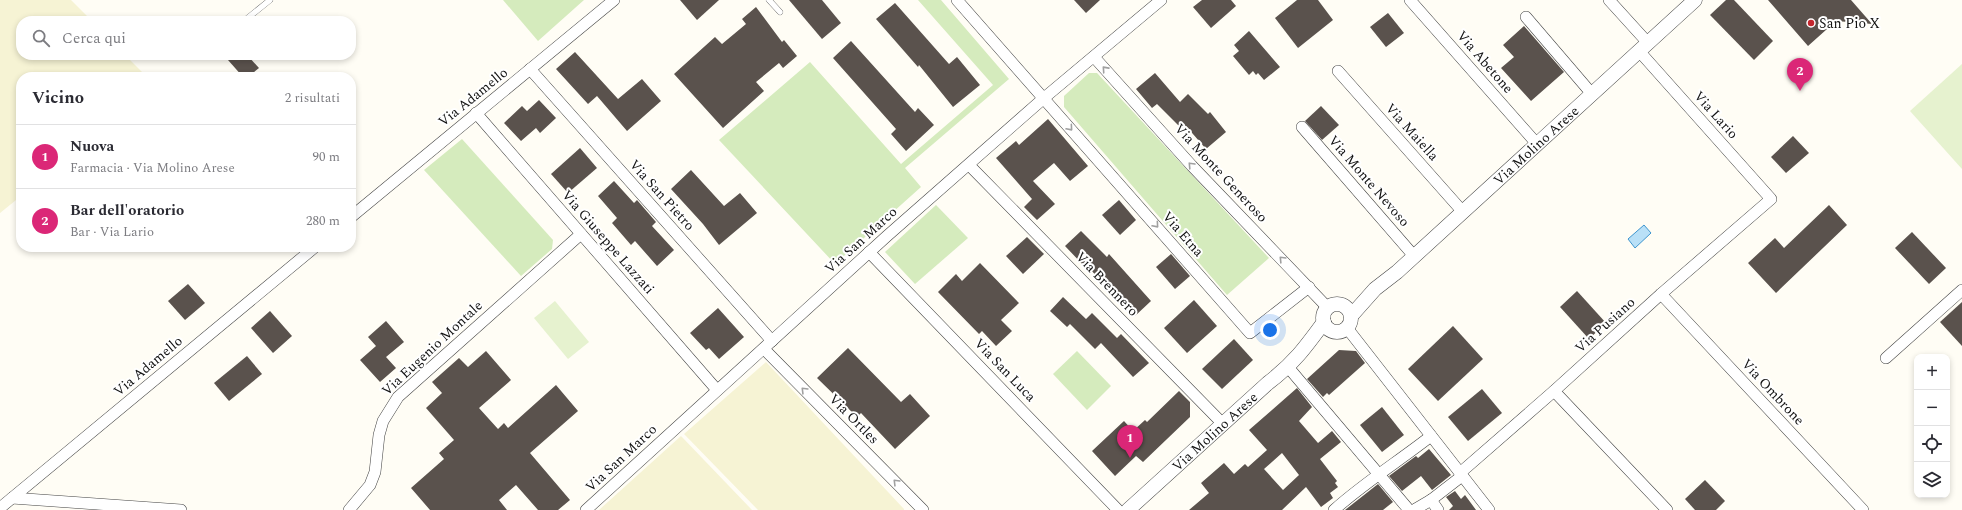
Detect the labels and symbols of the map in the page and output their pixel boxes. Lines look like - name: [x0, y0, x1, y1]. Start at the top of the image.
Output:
- place label: San Pio X: [1819, 13, 1880, 34]
- marker: San Pio X: [1806, 18, 1816, 28]
- street label: Via Abetone: [1452, 26, 1518, 98]
- pin: 2: [1787, 58, 1813, 91]
- street label: Via Adamello: [434, 62, 512, 132]
- one-way arrow: [1102, 66, 1109, 73]
- street label: Via Lario: [1689, 86, 1743, 144]
- street label: Via Maiella: [1380, 98, 1444, 166]
- street label: Via Molino Arese: [1488, 100, 1584, 190]
- street label: Via Monte Generoso: [1169, 119, 1273, 227]
- one-way arrow: [1065, 123, 1072, 130]
- street label: Via Monte Nevoso: [1323, 131, 1415, 231]
- street label: Via San Pietro: [624, 155, 700, 235]
- one-way arrow: [1189, 163, 1196, 170]
- street label: Via Giuseppe Lazzati: [557, 185, 659, 299]
- street label: Via San Marco: [820, 202, 902, 278]
- street label: Via Etna: [1157, 207, 1209, 261]
- one-way arrow: [1151, 221, 1158, 228]
- street label: Via Brennero: [1071, 247, 1143, 321]
- one-way arrow: [1279, 256, 1287, 264]
- street label: Via Pusiano: [1570, 292, 1640, 358]
- street label: Via Eugenio Montale: [377, 295, 487, 401]
- your location: [1260, 320, 1280, 340]
- street label: Via Adamello: [109, 331, 187, 401]
- street label: Via San Luca: [969, 333, 1041, 407]
- street label: Via Ombrone: [1737, 354, 1810, 430]
- one-way arrow: [801, 387, 809, 395]
- street label: Via Molino Arese: [1167, 387, 1262, 476]
- street label: Via Ortles: [824, 389, 884, 449]
- street label: Via San Marco: [580, 419, 662, 497]
- pin: 1: [1117, 425, 1143, 458]
- one-way arrow: [893, 479, 901, 487]

